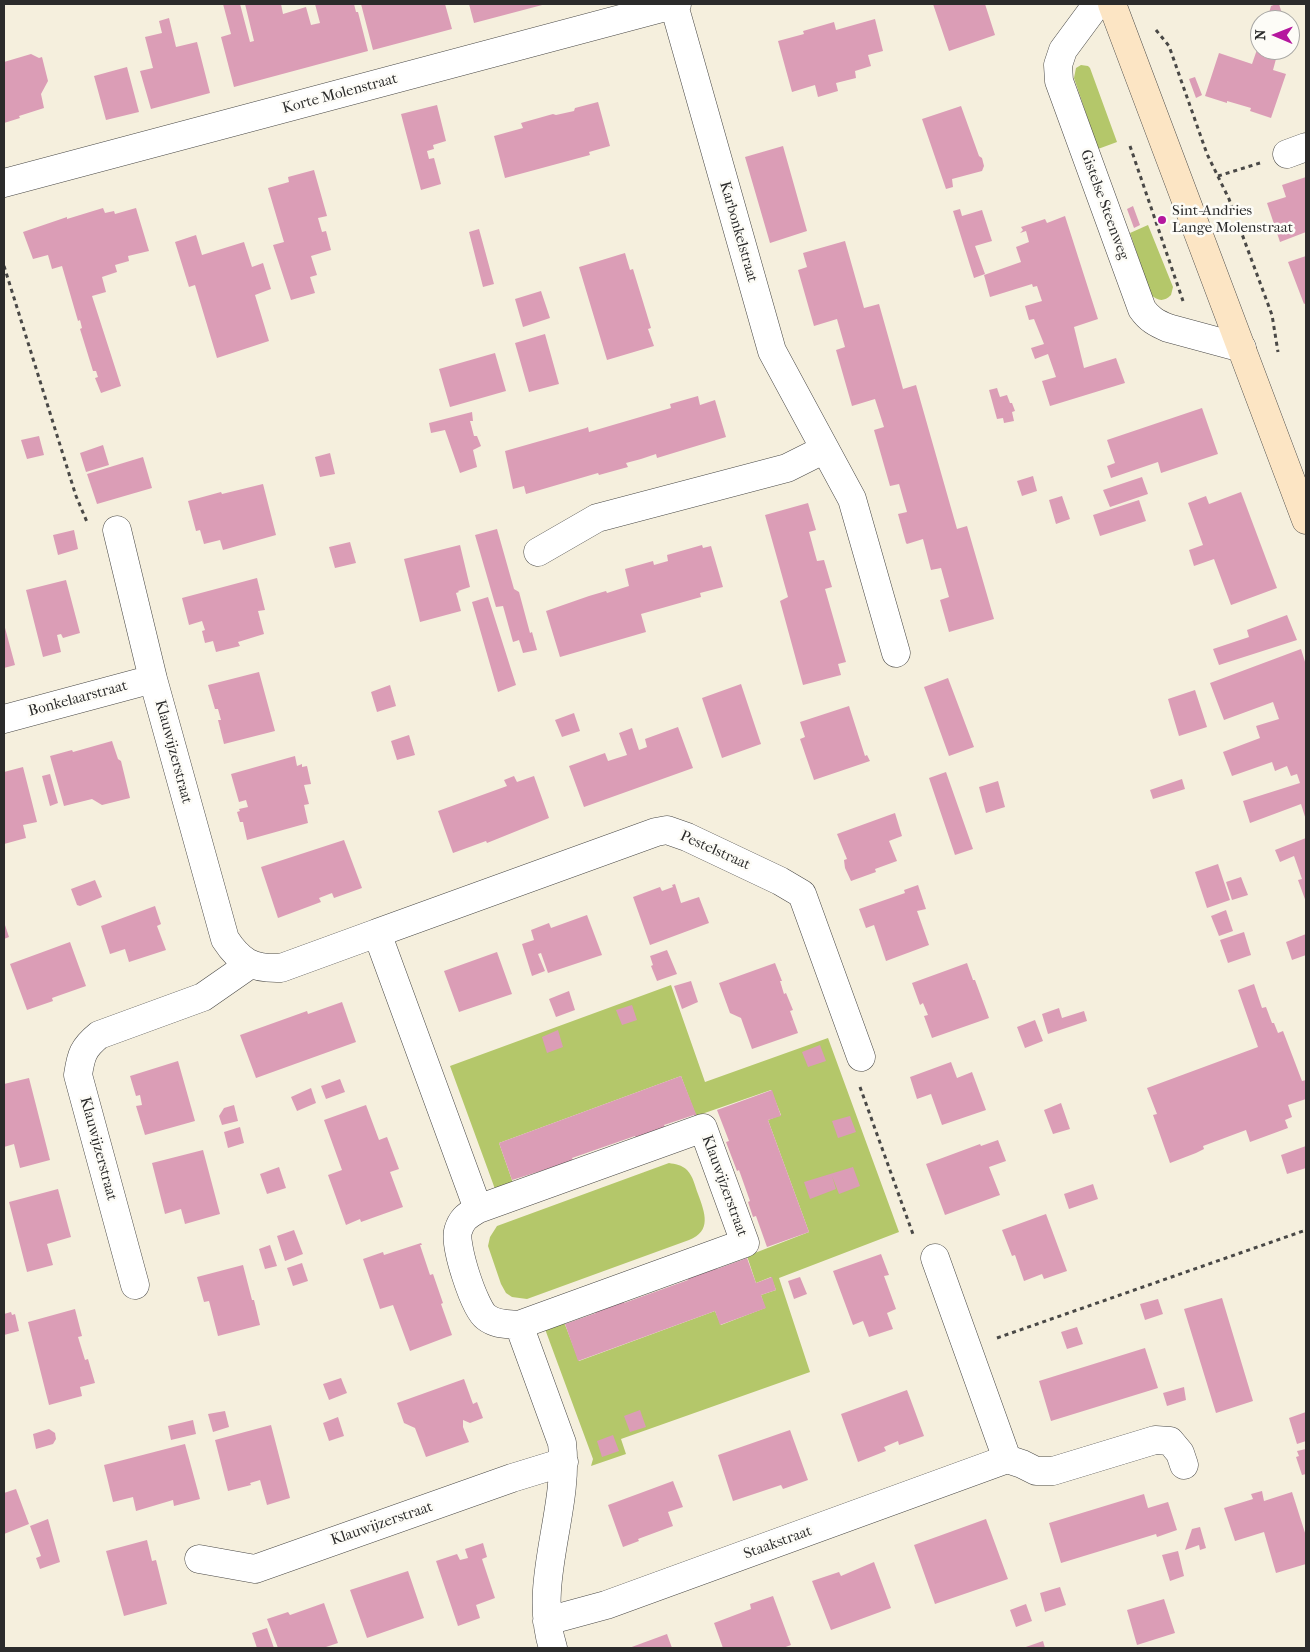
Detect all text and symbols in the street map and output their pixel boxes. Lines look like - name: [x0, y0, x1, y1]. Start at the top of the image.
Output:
- north arrow: [1250, 10, 1300, 60]
- text: N: [1252, 29, 1269, 40]
- street label: Korte Molenstraat: [281, 70, 399, 118]
- street label: Gistelse Steenweg: [1076, 147, 1132, 263]
- street label: Karbonkelstraat: [715, 180, 761, 284]
- place label: Sint-Andries Lange Molenstraat: [1172, 202, 1293, 237]
- marker: Sint-Andries Lange Molenstraat: [1156, 214, 1168, 226]
- street label: Bonkelaarstraat: [27, 677, 129, 721]
- street label: Klauwijzerstraat: [151, 698, 195, 806]
- street label: Pestelstraat: [677, 828, 753, 874]
- street label: Klauwijzerstraat: [76, 1095, 120, 1203]
- street label: Klauwijzerstraat: [697, 1133, 751, 1239]
- street label: Klauwijzerstraat: [329, 1498, 435, 1550]
- street label: Staakstraat: [741, 1522, 815, 1564]

